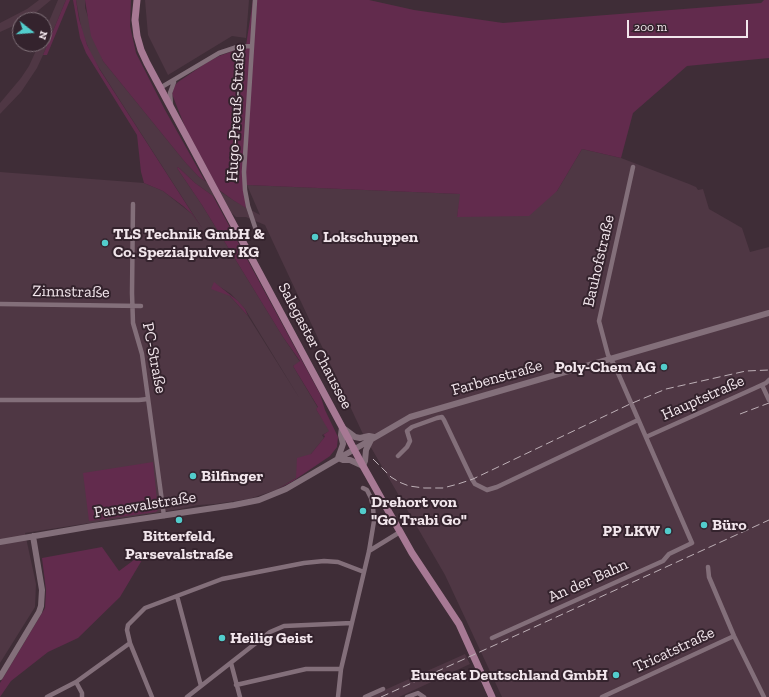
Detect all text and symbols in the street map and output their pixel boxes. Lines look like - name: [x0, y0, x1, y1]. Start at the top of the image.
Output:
- north arrow: [12, 12, 52, 52]
- scale bar: [629, 12, 750, 38]
- text: 200 m: [634, 20, 667, 34]
- text: N: [36, 29, 50, 41]
- street label: Hugo-Preuß-Straße: [223, 44, 249, 182]
- street label: Bauhofstraße: [579, 213, 619, 309]
- place label: TLS Technik GmbH & Co. Spezialpulver KG: [113, 224, 264, 262]
- place label: Lokschuppen: [323, 227, 418, 247]
- marker: Lokschuppen: [310, 232, 320, 242]
- marker: TLS Technik GmbH & Co. Spezialpulver KG: [100, 238, 110, 248]
- street label: Salegaster Chaussee: [274, 280, 356, 412]
- street label: Zinnstraße: [32, 282, 110, 302]
- street label: PC-Straße: [138, 321, 170, 395]
- street label: Farbenstraße: [449, 356, 545, 400]
- place label: Poly-Chem AG: [555, 357, 656, 377]
- marker: Poly-Chem AG: [659, 362, 669, 372]
- street label: Hauptstraße: [659, 371, 747, 425]
- place label: Bilfinger: [201, 466, 263, 486]
- marker: Bilfinger: [188, 471, 198, 481]
- street label: Parsevalstraße: [93, 487, 197, 523]
- place label: Drehort von "Go Trabi Go": [371, 492, 467, 530]
- marker: Drehort von "Go Trabi Go": [358, 506, 368, 516]
- marker: Bitterfeld, Parsevalstraße: [174, 515, 184, 525]
- place label: Büro: [712, 515, 747, 535]
- marker: Büro: [699, 520, 709, 530]
- place label: PP LKW: [602, 521, 660, 541]
- place label: Bitterfeld, Parsevalstraße: [125, 526, 233, 564]
- marker: PP LKW: [663, 526, 673, 536]
- street label: An der Bahn: [545, 555, 631, 607]
- street label: Tricatstraße: [630, 623, 718, 677]
- place label: Heilig Geist: [230, 628, 313, 648]
- marker: Heilig Geist: [217, 633, 227, 643]
- place label: Eurecat Deutschland GmbH: [411, 665, 608, 685]
- marker: Eurecat Deutschland GmbH: [611, 670, 621, 680]

